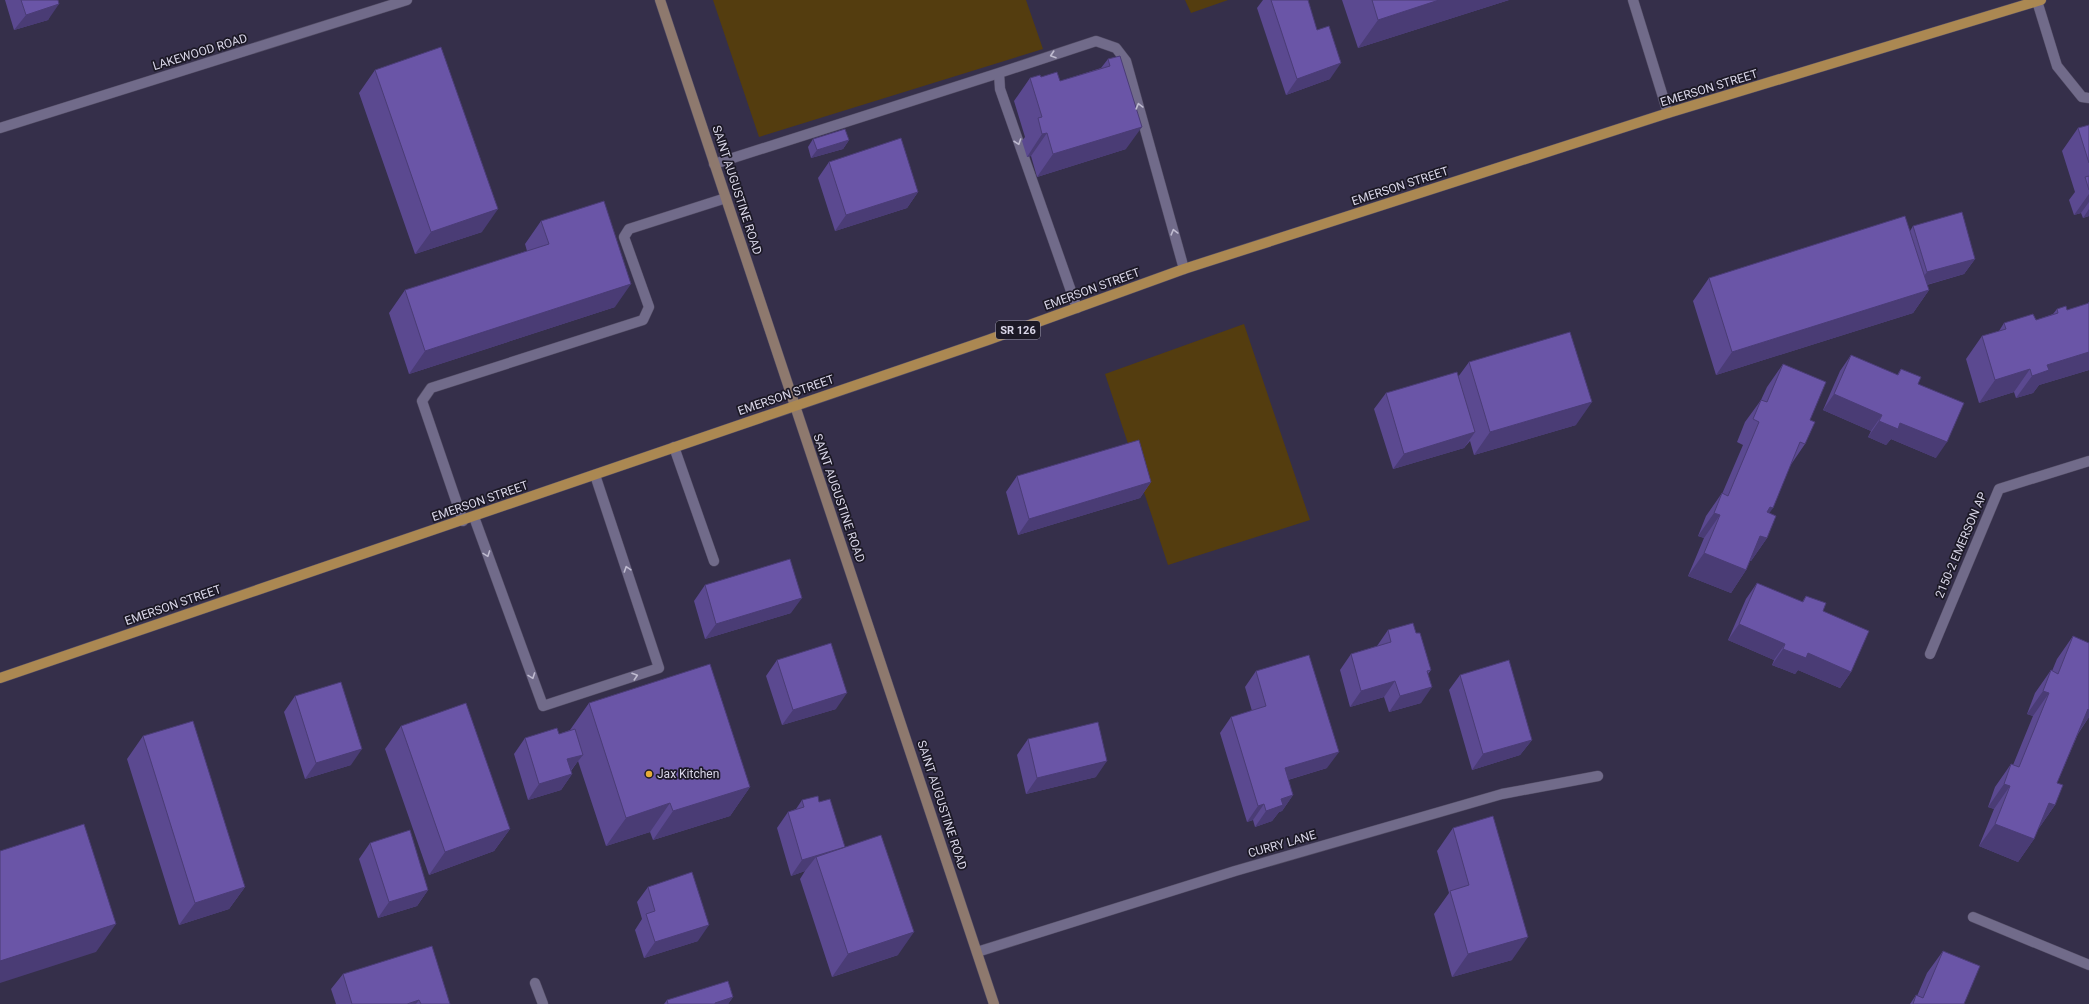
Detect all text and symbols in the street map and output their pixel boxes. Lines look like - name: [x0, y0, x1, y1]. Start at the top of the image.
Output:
- street label: LAKEWOOD ROAD: [151, 31, 249, 73]
- one-way arrow: [1050, 50, 1057, 59]
- street label: EMERSON STREET: [1659, 67, 1759, 109]
- one-way arrow: [1135, 103, 1144, 110]
- street label: SAINT AUGUSTINE ROAD: [709, 124, 765, 257]
- one-way arrow: [1014, 139, 1022, 146]
- street label: EMERSON STREET: [1350, 164, 1450, 208]
- one-way arrow: [1170, 228, 1178, 235]
- street label: EMERSON STREET: [1042, 265, 1142, 313]
- road number: SR 126: [996, 321, 1040, 339]
- street label: EMERSON STREET: [736, 372, 836, 418]
- street label: SAINT AUGUSTINE ROAD: [810, 432, 868, 564]
- street label: EMERSON STREET: [430, 478, 530, 524]
- street label: 2150-2 EMERSON AP: [1932, 489, 1990, 600]
- one-way arrow: [482, 550, 491, 557]
- one-way arrow: [623, 565, 632, 572]
- street label: EMERSON STREET: [123, 582, 223, 628]
- one-way arrow: [527, 672, 535, 679]
- one-way arrow: [632, 672, 639, 681]
- street label: SAINT AUGUSTINE ROAD: [914, 739, 970, 872]
- place label: Jax Kitchen: [657, 767, 719, 781]
- marker: Jax Kitchen: [644, 769, 654, 779]
- street label: CURRY LANE: [1246, 828, 1318, 860]

